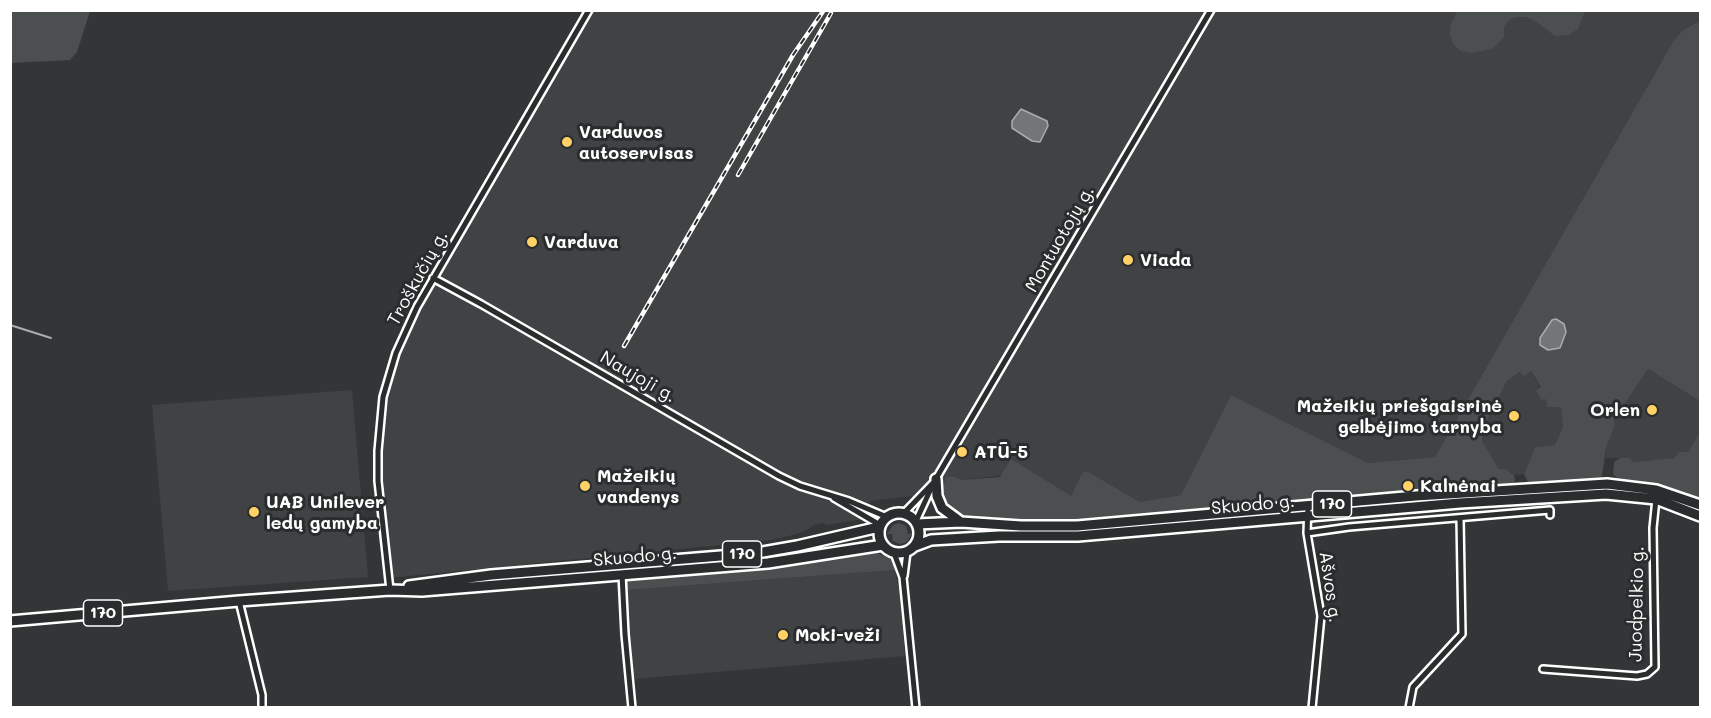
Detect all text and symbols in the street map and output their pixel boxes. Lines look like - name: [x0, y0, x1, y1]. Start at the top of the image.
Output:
- place label: Varduvos autoservisas: [579, 121, 693, 164]
- marker: Varduvos autoservisas: [560, 135, 574, 149]
- street label: Montuotojų g.: [1021, 182, 1099, 296]
- street label: Troškučių g.: [383, 227, 453, 329]
- place label: Varduva: [544, 231, 619, 253]
- marker: Varduva: [525, 235, 539, 249]
- place label: Viada: [1140, 249, 1191, 271]
- marker: Viada: [1121, 253, 1135, 267]
- street label: Naujoji g.: [596, 347, 680, 407]
- place label: Mažeikių priešgaisrinė gelbėjimo tarnyba: [1297, 395, 1502, 438]
- place label: Orlen: [1590, 399, 1640, 421]
- marker: Orlen: [1645, 403, 1659, 417]
- marker: Mažeikių priešgaisrinė gelbėjimo tarnyba: [1507, 409, 1521, 423]
- place label: ATŪ-5: [974, 441, 1028, 463]
- marker: ATŪ-5: [955, 445, 969, 459]
- place label: Mažeikių vandenys: [597, 465, 679, 508]
- place label: Kalnėnai: [1420, 475, 1496, 497]
- marker: Mažeikių vandenys: [578, 479, 592, 493]
- marker: Kalnėnai: [1401, 479, 1415, 493]
- place label: UAB Unilever ledų gamyba: [266, 491, 384, 534]
- street label: Skuodo g.: [1210, 491, 1296, 519]
- road number: 170: [1312, 491, 1352, 517]
- marker: UAB Unilever ledų gamyba: [247, 505, 261, 519]
- road number: 170: [722, 541, 762, 567]
- street label: Skuodo g.: [592, 543, 678, 571]
- street label: Juodpelkio g.: [1625, 546, 1649, 662]
- street label: Ašvos g.: [1314, 550, 1346, 624]
- road number: 170: [84, 600, 122, 626]
- place label: Moki-veži: [795, 624, 881, 646]
- marker: Moki-veži: [776, 628, 790, 642]

